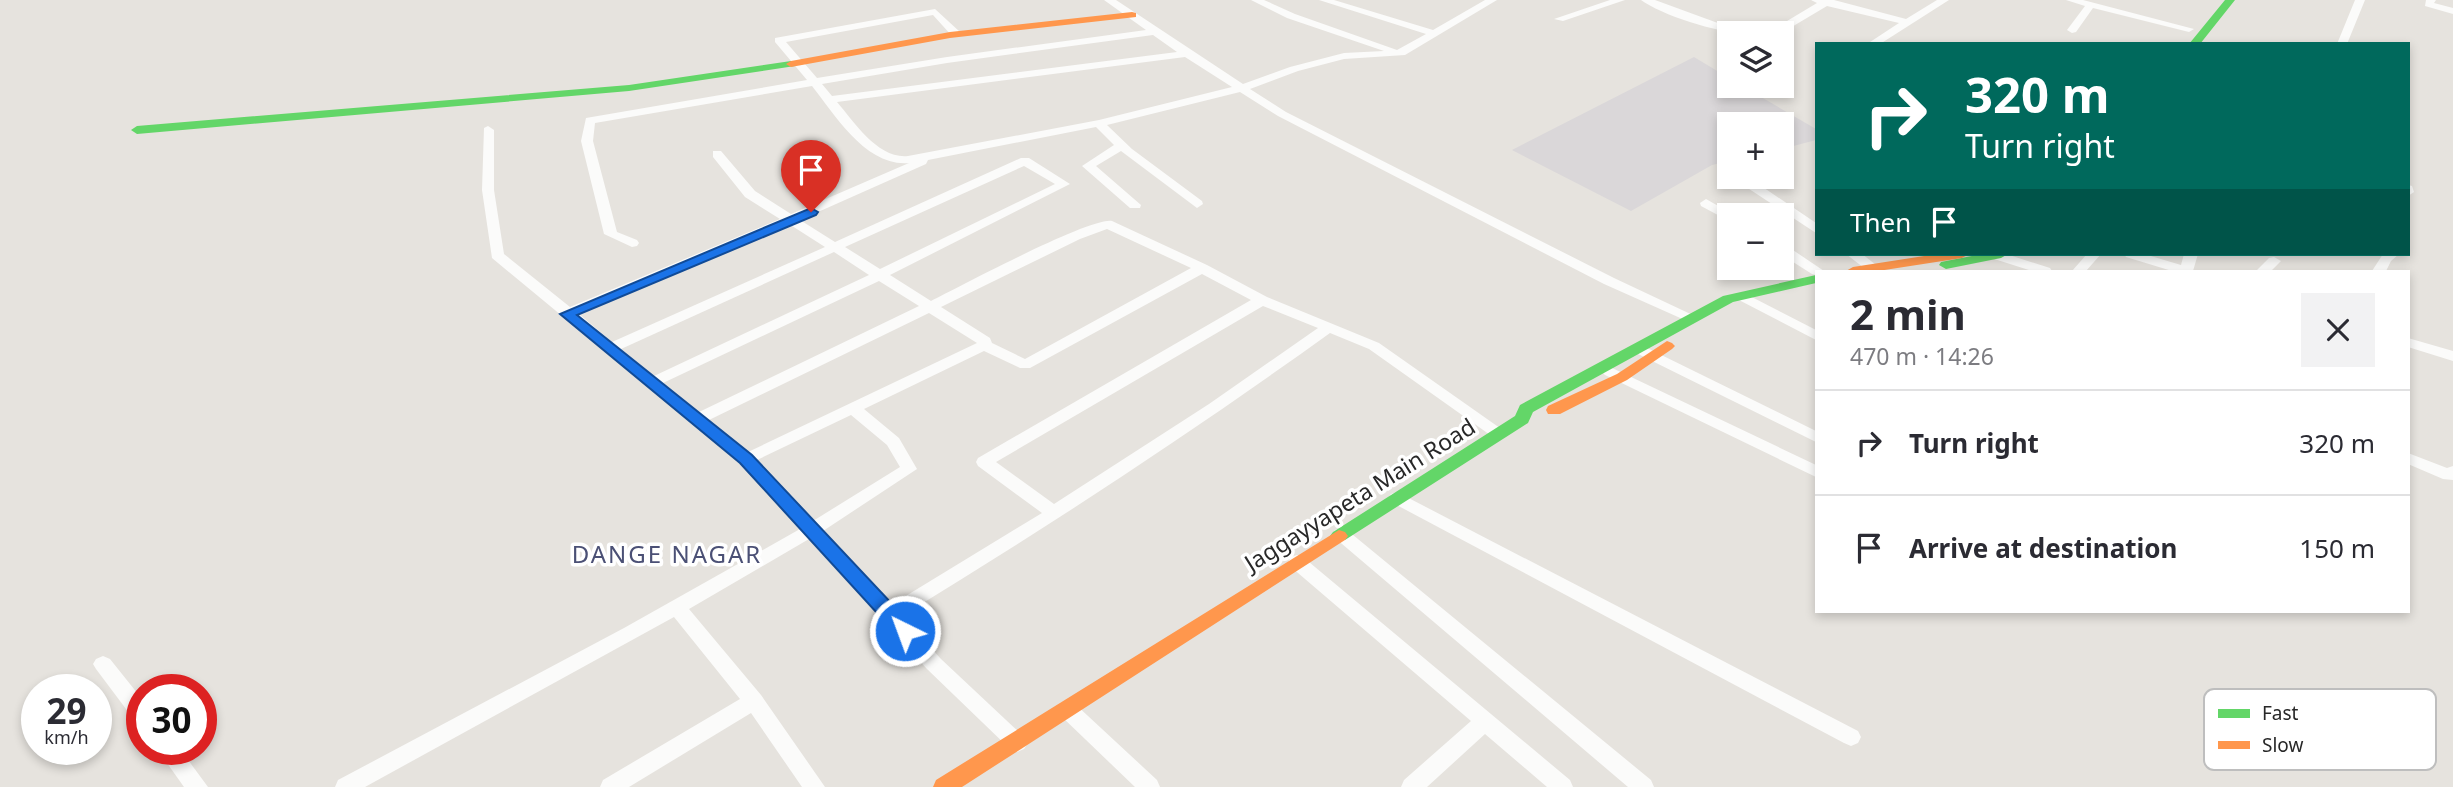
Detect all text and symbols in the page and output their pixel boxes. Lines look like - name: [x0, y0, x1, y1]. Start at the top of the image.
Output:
- map controls: [1717, 21, 1794, 280]
- button: layers: [1717, 21, 1794, 98]
- text: 320 m: [1965, 61, 2110, 127]
- icon: right: [1850, 70, 1941, 161]
- button: +: [1717, 112, 1794, 189]
- text: Turn right: [1965, 124, 2115, 167]
- pin: [781, 140, 841, 212]
- icon: arrive: [792, 151, 830, 189]
- button: −: [1717, 203, 1794, 280]
- icon: arrive: [1925, 203, 1963, 241]
- text: Then: [1850, 204, 1911, 240]
- text: 2 min: [1850, 285, 1966, 342]
- button: close: [2301, 293, 2375, 367]
- text: 470 m · 14:26: [1850, 340, 1994, 372]
- street label: Jaggayyapeta Main Road: [1236, 410, 1481, 579]
- icon: right: [1850, 424, 1888, 462]
- text: Turn right: [1909, 425, 2039, 461]
- text: 320 m: [2299, 425, 2375, 461]
- icon: arrive: [1850, 529, 1888, 567]
- text: Arrive at destination: [1909, 530, 2178, 566]
- text: 150 m: [2299, 530, 2375, 566]
- district label: DANGE NAGAR: [572, 537, 762, 570]
- position arrow: [868, 594, 942, 668]
- speed limit sign: 30: [126, 674, 217, 765]
- text: 29: [46, 687, 87, 734]
- legend: [2204, 689, 2436, 770]
- text: Fast: [2262, 700, 2299, 726]
- text: km/h: [44, 725, 89, 749]
- text: Slow: [2262, 732, 2303, 758]

